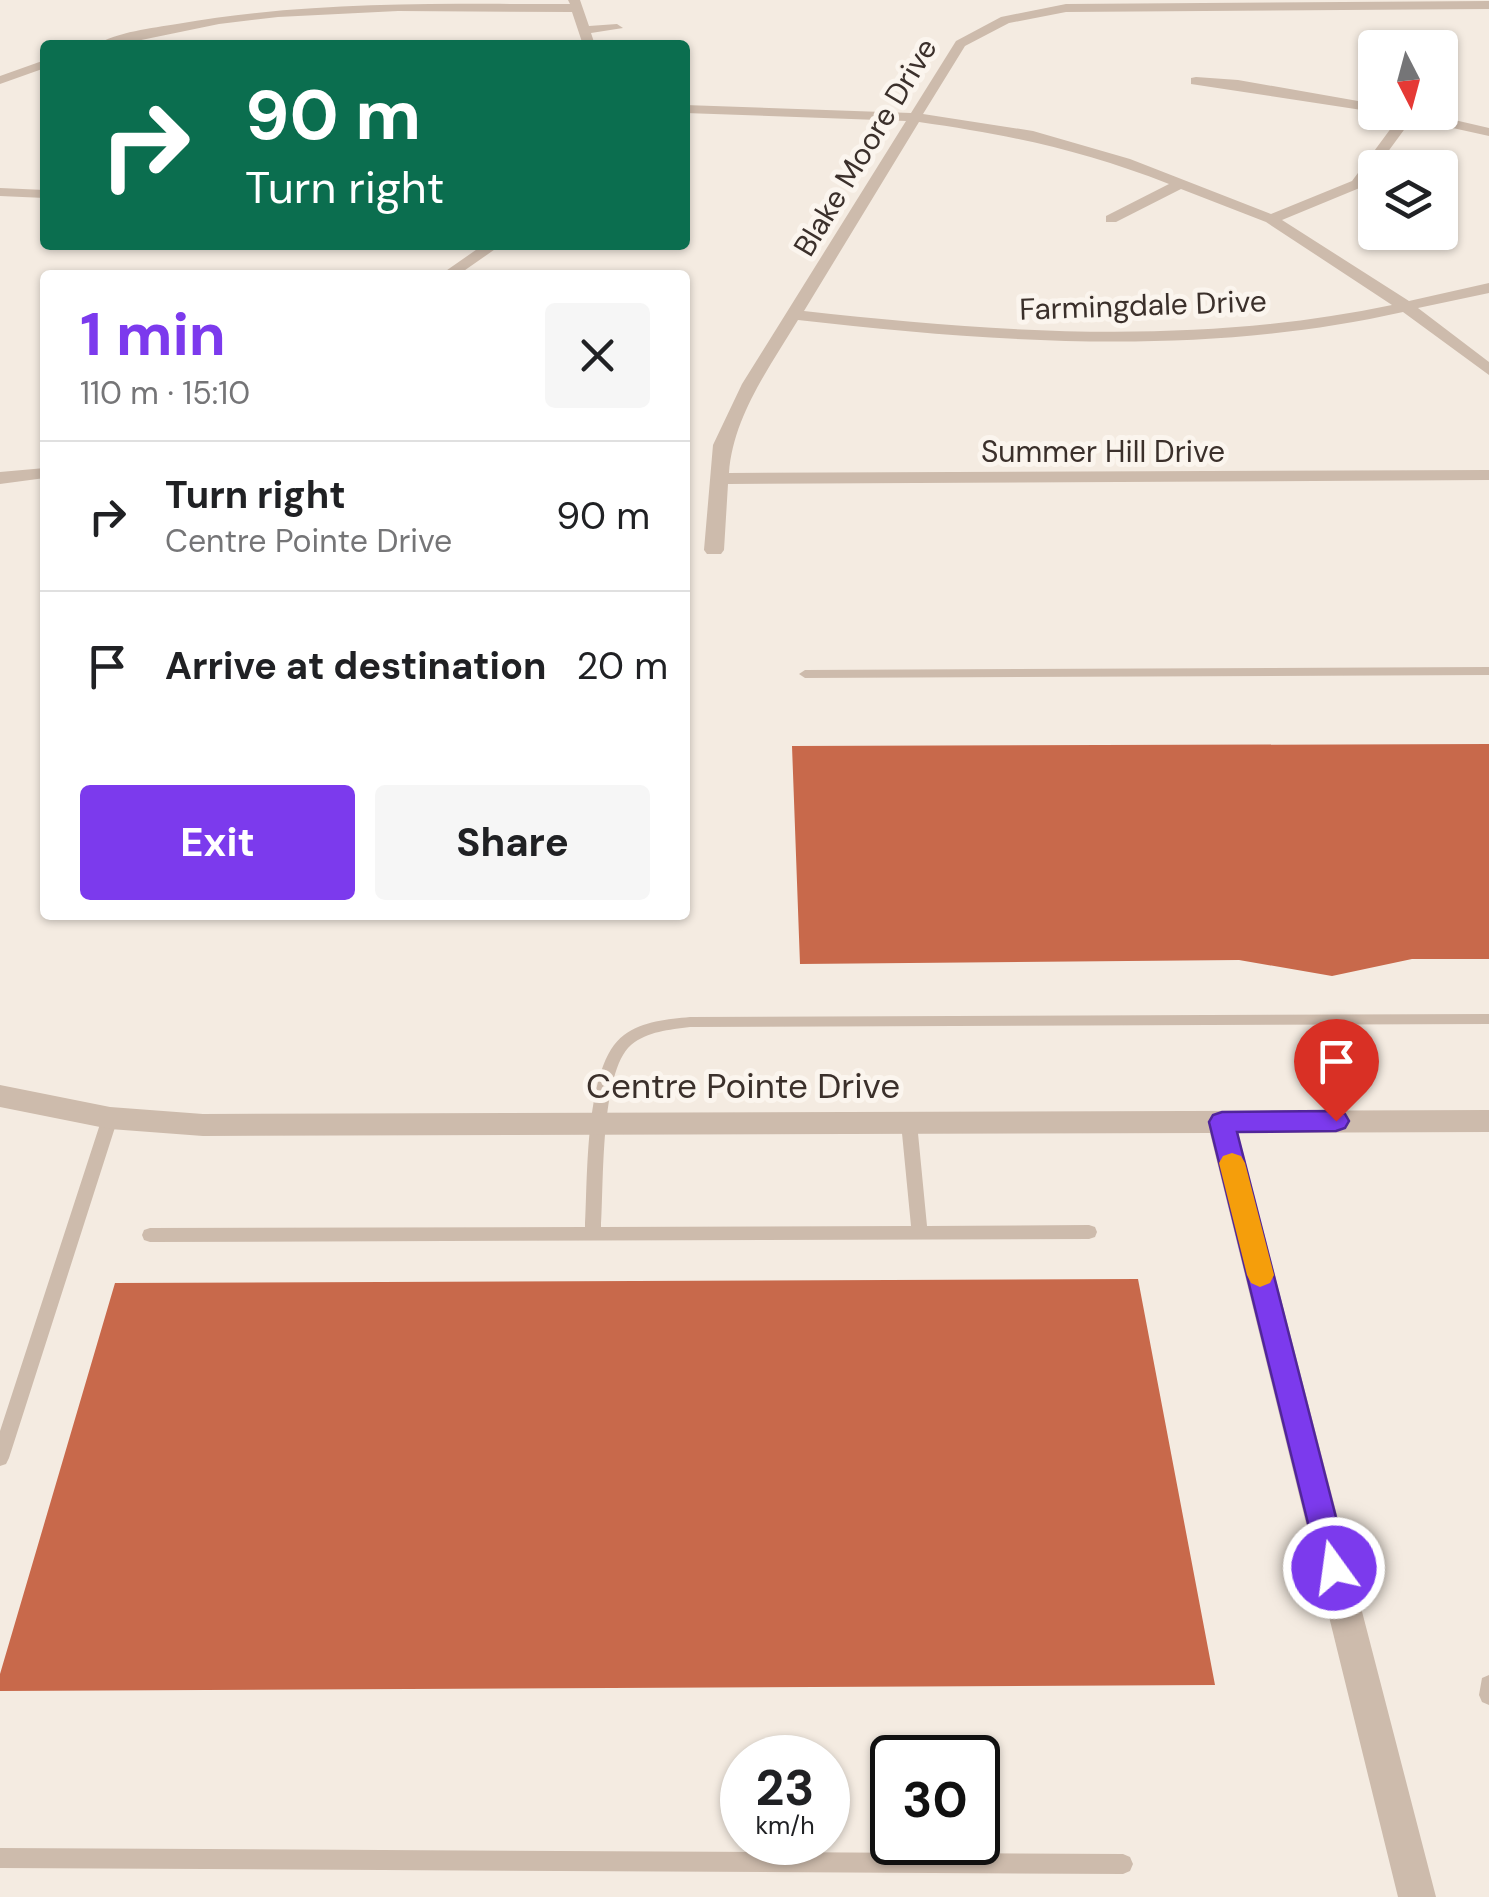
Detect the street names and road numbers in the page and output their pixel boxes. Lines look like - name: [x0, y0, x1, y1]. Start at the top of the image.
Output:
- street label: Blake Moore Drive: [785, 31, 945, 263]
- street label: Farmingdale Drive: [1019, 281, 1267, 329]
- street label: Summer Hill Drive: [981, 432, 1225, 471]
- street label: Centre Pointe Drive: [586, 1063, 900, 1109]

